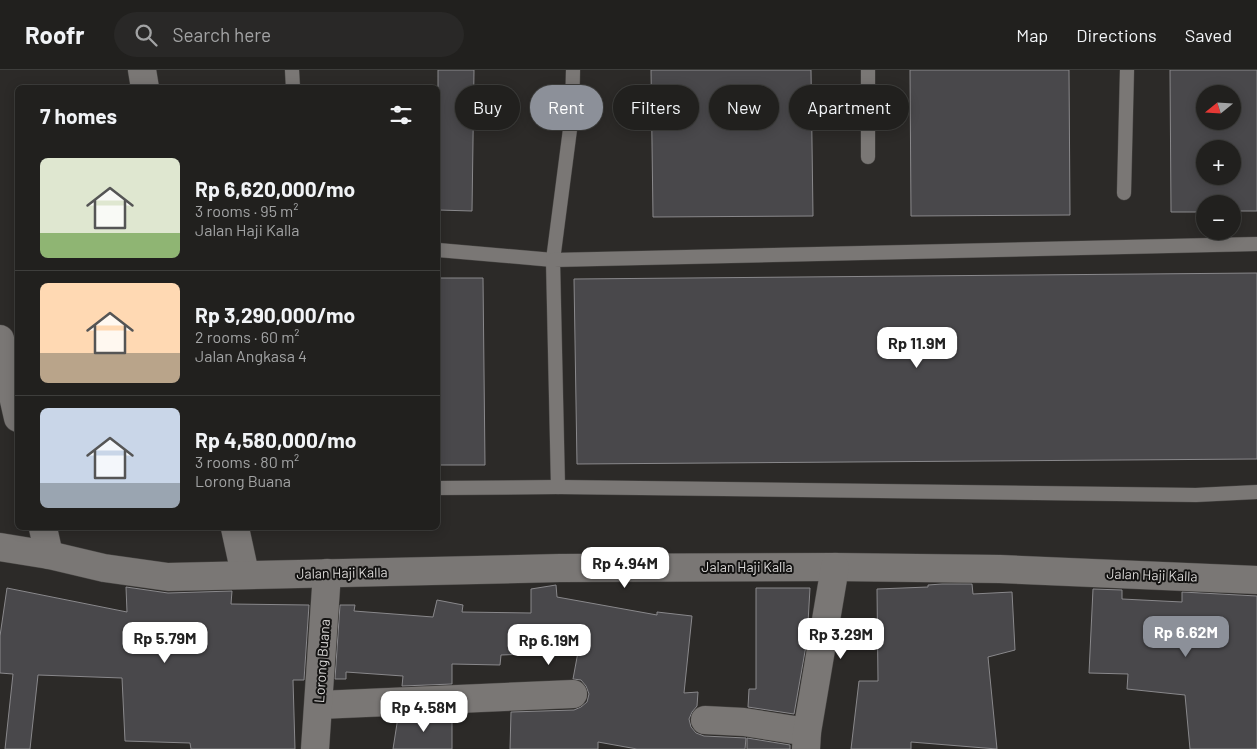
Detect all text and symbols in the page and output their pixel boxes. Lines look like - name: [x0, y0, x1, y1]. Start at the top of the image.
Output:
- search box: [114, 12, 464, 57]
- text: Roofr: [25, 20, 84, 49]
- icon: search: [132, 21, 160, 49]
- text: Search here: [172, 23, 271, 46]
- text: Map: [1016, 24, 1048, 46]
- text: Directions: [1076, 24, 1157, 46]
- text: Saved: [1185, 24, 1232, 46]
- chip: Buy: [455, 85, 520, 130]
- chip: Rent: [530, 85, 603, 130]
- chip: Filters: [613, 85, 699, 130]
- chip: New: [709, 85, 779, 130]
- chip: Apartment: [789, 85, 909, 130]
- north arrow: [1196, 85, 1241, 130]
- map controls: [1196, 85, 1241, 240]
- icon: filters: [387, 101, 415, 129]
- text: 7 homes: [40, 103, 117, 128]
- button: +: [1196, 140, 1241, 185]
- text: Rp 6,620,000/mo: [195, 176, 355, 201]
- icon: home: [80, 178, 140, 238]
- button: −: [1196, 195, 1241, 240]
- text: 3 rooms · 95 m²: [195, 201, 299, 220]
- text: Jalan Haji Kalla: [195, 220, 299, 239]
- text: Rp 3,290,000/mo: [195, 302, 355, 327]
- icon: home: [80, 303, 140, 363]
- pin: Rp 11.9M: [865, 326, 969, 369]
- text: 2 rooms · 60 m²: [195, 327, 300, 346]
- text: Rp 11.9M: [888, 333, 946, 352]
- text: Jalan Angkasa 4: [195, 346, 307, 365]
- text: Rp 4,580,000/mo: [195, 427, 356, 452]
- icon: home: [80, 428, 140, 488]
- text: 3 rooms · 80 m²: [195, 452, 299, 471]
- text: Lorong Buana: [195, 471, 291, 490]
- pin: Rp 4.94M: [573, 546, 677, 589]
- text: Rp 4.94M: [592, 553, 658, 572]
- street label: Jalan Haji Kalla: [701, 558, 793, 575]
- street label: Jalan Haji Kalla: [296, 563, 388, 582]
- street label: Jalan Haji Kalla: [1106, 564, 1198, 585]
- pin: Rp 6.62M: [1134, 616, 1238, 658]
- street label: Lorong Buana: [310, 618, 333, 703]
- pin: Rp 3.29M: [789, 618, 893, 660]
- pin: Rp 5.79M: [113, 622, 217, 664]
- text: Rp 6.62M: [1154, 622, 1218, 641]
- pin: Rp 6.19M: [497, 624, 601, 666]
- text: Rp 3.29M: [809, 624, 873, 643]
- text: Rp 5.79M: [134, 628, 196, 647]
- text: Rp 6.19M: [519, 630, 579, 649]
- pin: Rp 4.58M: [372, 690, 476, 733]
- text: Rp 4.58M: [392, 697, 456, 716]

